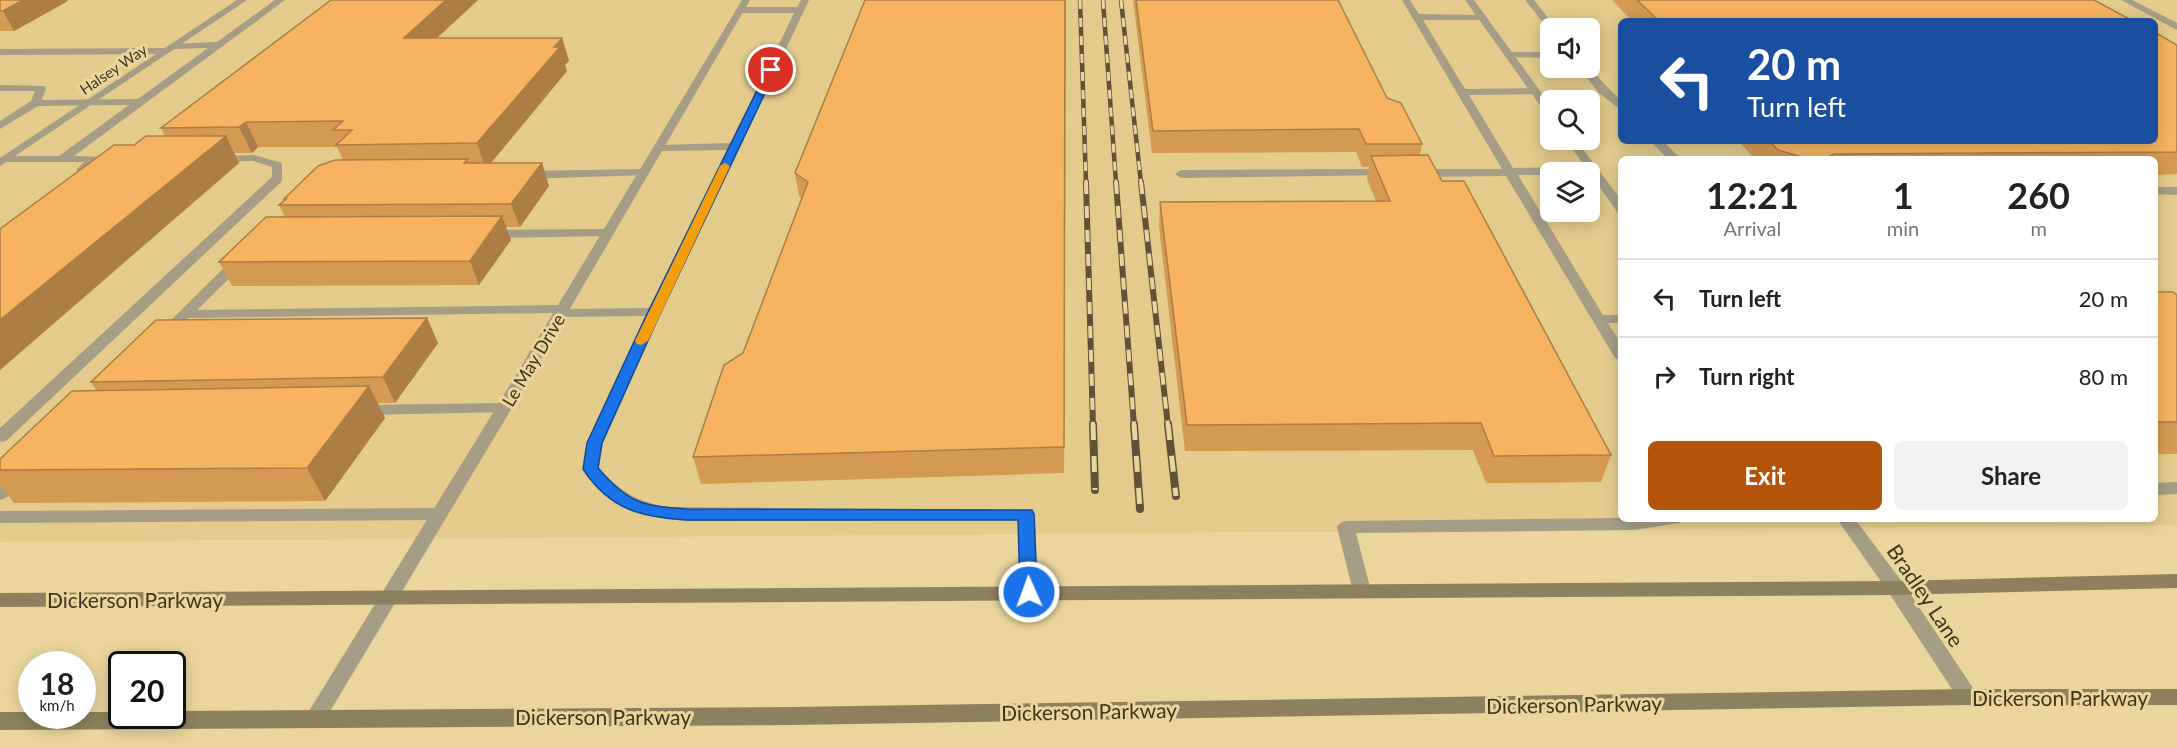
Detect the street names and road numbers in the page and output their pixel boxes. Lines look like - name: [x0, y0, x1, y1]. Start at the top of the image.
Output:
- street label: Halsey Way: [76, 40, 150, 98]
- street label: Le May Drive: [497, 310, 569, 410]
- street label: Bradley Lane: [1883, 539, 1969, 651]
- street label: Dickerson Parkway: [47, 587, 223, 612]
- street label: Dickerson Parkway: [1972, 685, 2148, 710]
- street label: Dickerson Parkway: [1486, 690, 1662, 718]
- street label: Dickerson Parkway: [1001, 697, 1177, 725]
- street label: Dickerson Parkway: [515, 704, 691, 729]

